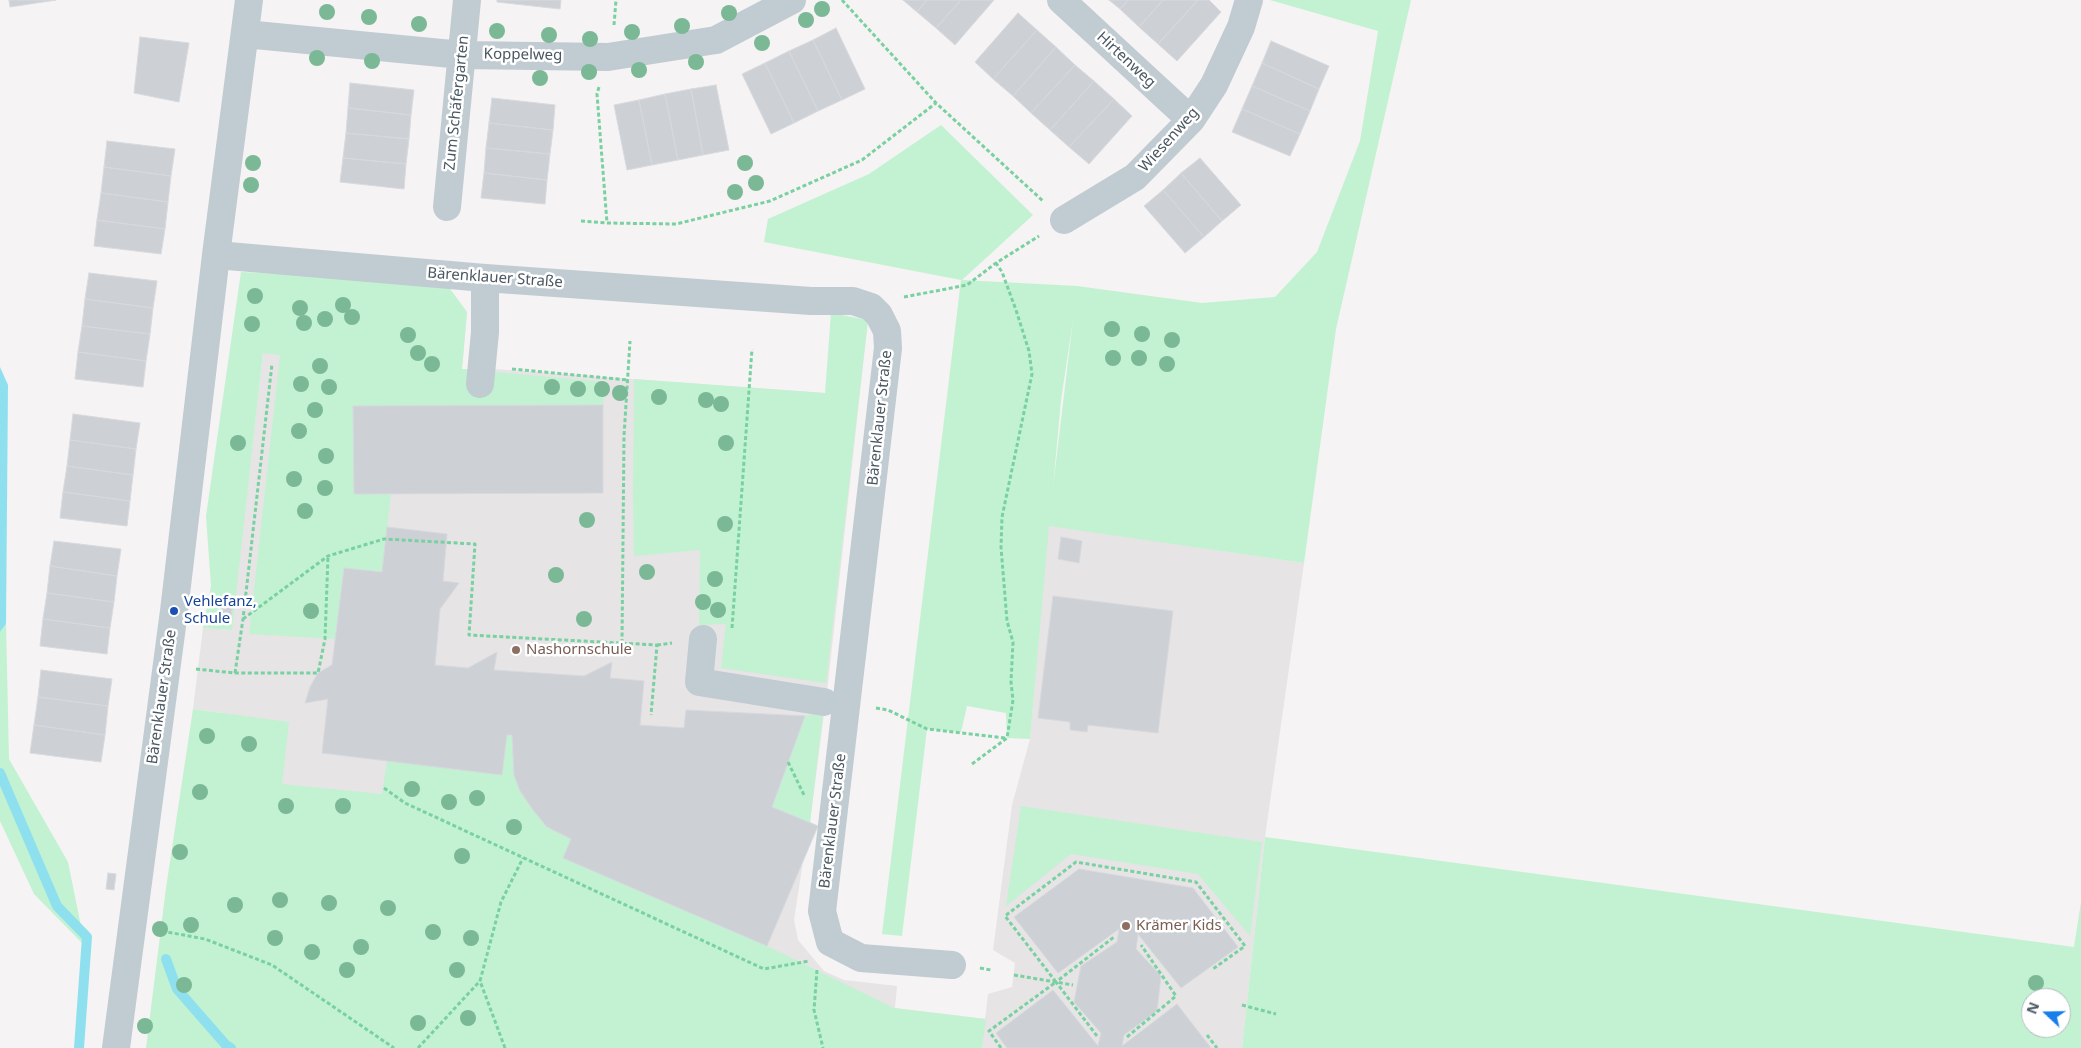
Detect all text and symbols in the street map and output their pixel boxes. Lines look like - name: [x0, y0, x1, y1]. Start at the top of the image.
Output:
- street label: Hirtenweg: [1093, 28, 1159, 92]
- street label: Zum Schäfergarten: [441, 35, 473, 171]
- street label: Koppelweg: [484, 45, 562, 65]
- street label: Wiesenweg: [1135, 104, 1203, 176]
- street label: Bärenklauer Straße: [427, 264, 563, 292]
- street label: Bärenklauer Straße: [864, 350, 896, 486]
- place label: Vehlefanz, Schule: [184, 593, 257, 628]
- marker: Vehlefanz, Schule: [168, 605, 180, 617]
- street label: Bärenklauer Straße: [144, 629, 180, 765]
- place label: Nashornschule: [526, 641, 632, 659]
- marker: Nashornschule: [510, 644, 522, 656]
- street label: Bärenklauer Straße: [816, 753, 850, 889]
- place label: Krämer Kids: [1136, 917, 1222, 935]
- marker: Krämer Kids: [1120, 920, 1132, 932]
- north arrow: [2021, 988, 2071, 1038]
- text: N: [2022, 999, 2043, 1017]

